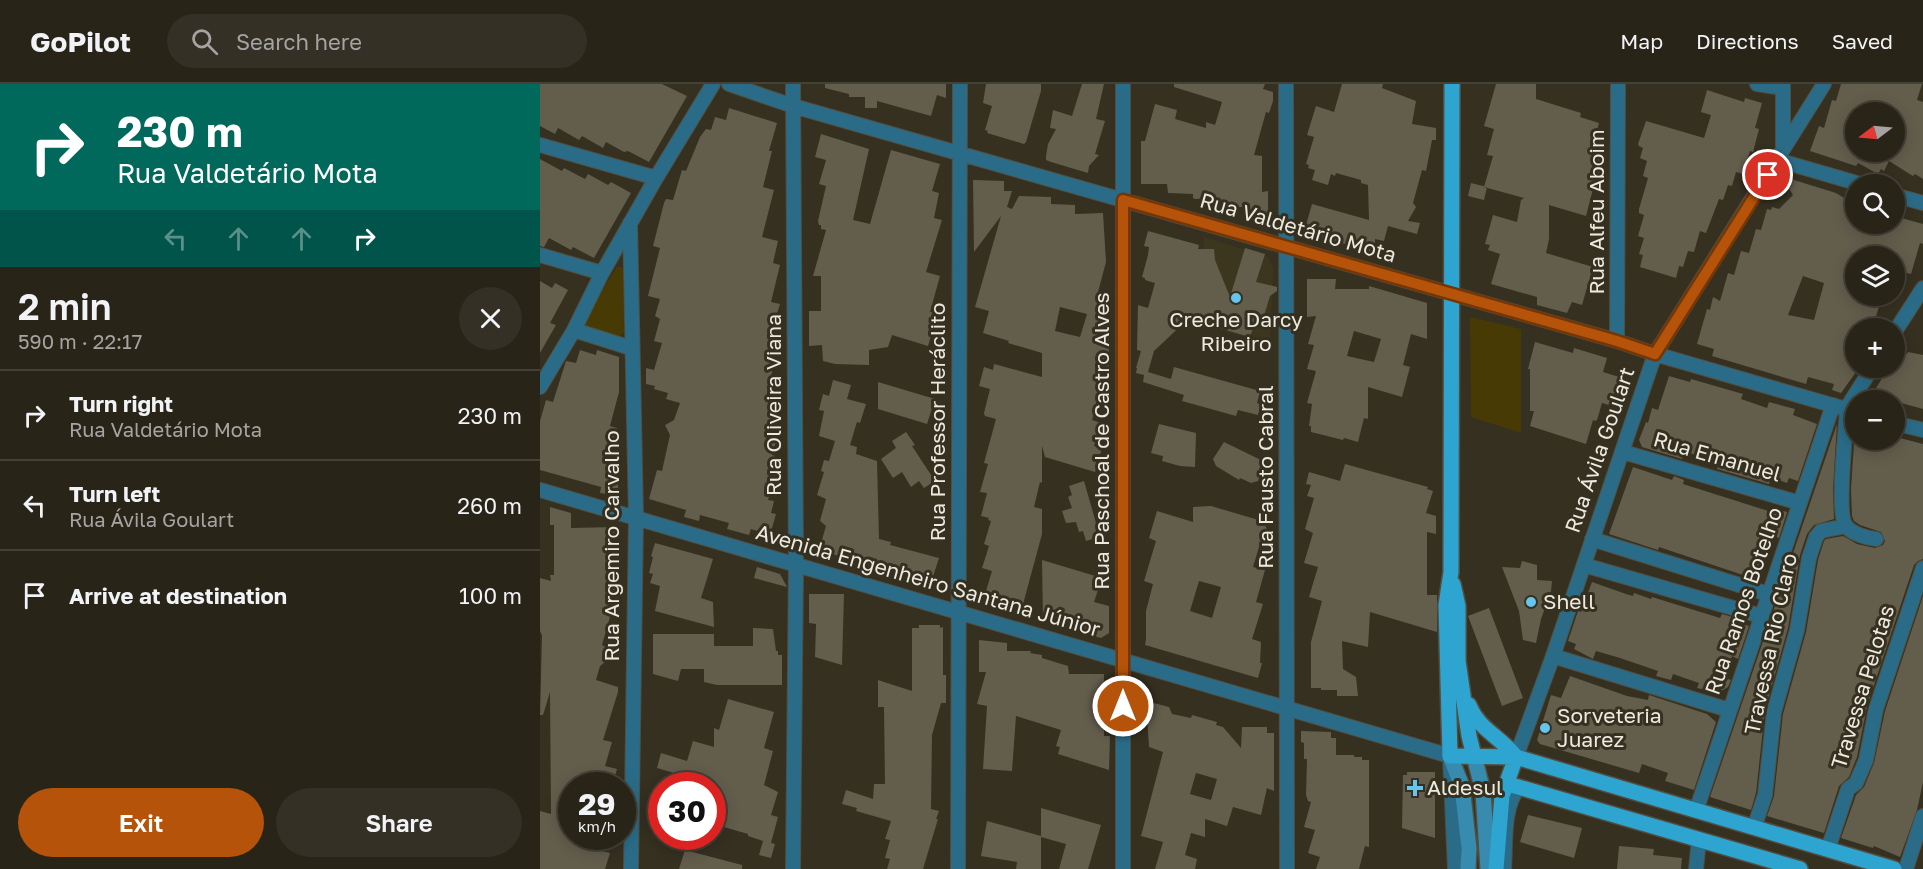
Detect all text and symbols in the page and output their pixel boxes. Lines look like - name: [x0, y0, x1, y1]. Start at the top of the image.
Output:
- search box: [167, 14, 587, 68]
- text: GoPilot: [30, 25, 131, 58]
- icon: search: [188, 25, 221, 58]
- text: Search here: [236, 28, 362, 55]
- text: Map: [1620, 28, 1663, 54]
- text: Directions: [1696, 28, 1799, 54]
- text: Saved: [1832, 28, 1893, 54]
- north arrow: [1845, 102, 1905, 162]
- map controls: [1845, 102, 1905, 450]
- text: 230 m: [117, 106, 243, 156]
- icon: right: [18, 108, 96, 186]
- street label: Rua Alfeu Aboim: [1583, 129, 1609, 295]
- pin: [1742, 149, 1793, 200]
- text: Rua Valdetário Mota: [117, 157, 378, 189]
- icon: arrive: [1751, 158, 1784, 191]
- button: search: [1845, 174, 1905, 234]
- street label: Rua Valdetário Mota: [1197, 187, 1399, 267]
- icon: left: [159, 222, 192, 255]
- icon: ahead: [222, 222, 255, 255]
- icon: ahead: [285, 222, 318, 255]
- icon: right: [348, 222, 381, 255]
- button: layers: [1845, 246, 1905, 306]
- text: 2 min: [18, 285, 112, 328]
- button: close: [459, 287, 522, 350]
- marker: Creche Darcy Ribeiro: [1229, 291, 1243, 305]
- street label: Rua Paschoal de Castro Alves: [1088, 292, 1114, 590]
- street label: Rua Professor Heráclito: [924, 303, 950, 541]
- place label: Creche Darcy Ribeiro: [1169, 306, 1303, 356]
- street label: Rua Oliveira Viana: [760, 314, 786, 496]
- button: +: [1845, 318, 1905, 378]
- text: 590 m · 22:17: [18, 329, 142, 353]
- street label: Rua Ávila Goulart: [1559, 363, 1640, 536]
- street label: Rua Fausto Cabral: [1252, 385, 1278, 569]
- text: Turn right: [69, 390, 173, 417]
- button: −: [1845, 390, 1905, 450]
- icon: right: [18, 399, 51, 432]
- text: 230 m: [458, 402, 522, 429]
- text: Rua Valdetário Mota: [69, 417, 262, 441]
- street label: Rua Emanuel: [1651, 425, 1784, 487]
- street label: Rua Argemiro Carvalho: [598, 430, 624, 662]
- text: Turn left: [69, 480, 160, 507]
- icon: left: [18, 489, 51, 522]
- text: 260 m: [457, 492, 522, 519]
- street label: Rua Ramos Botelho: [1699, 503, 1787, 698]
- text: Rua Ávila Goulart: [69, 507, 234, 531]
- street label: Avenida Engenheiro Santana Júnior: [753, 518, 1104, 642]
- street label: Travessa Rio Claro: [1738, 551, 1802, 737]
- icon: arrive: [18, 579, 51, 612]
- text: Arrive at destination: [69, 582, 287, 609]
- text: 100 m: [459, 582, 522, 609]
- place label: Shell: [1543, 588, 1595, 614]
- marker: Shell: [1524, 595, 1538, 609]
- street label: Travessa Pelotas: [1825, 602, 1899, 772]
- position arrow: [1091, 674, 1155, 738]
- place label: Sorveteria Juarez: [1557, 702, 1662, 752]
- marker: Sorveteria Juarez: [1538, 721, 1552, 735]
- speed limit sign: 30: [648, 772, 726, 850]
- place label: Aldesul: [1427, 774, 1503, 800]
- marker: Aldesul: [1408, 781, 1422, 795]
- text: 29: [578, 786, 616, 822]
- button: Exit: [18, 788, 264, 857]
- button: Share: [276, 788, 522, 857]
- text: km/h: [578, 817, 616, 835]

